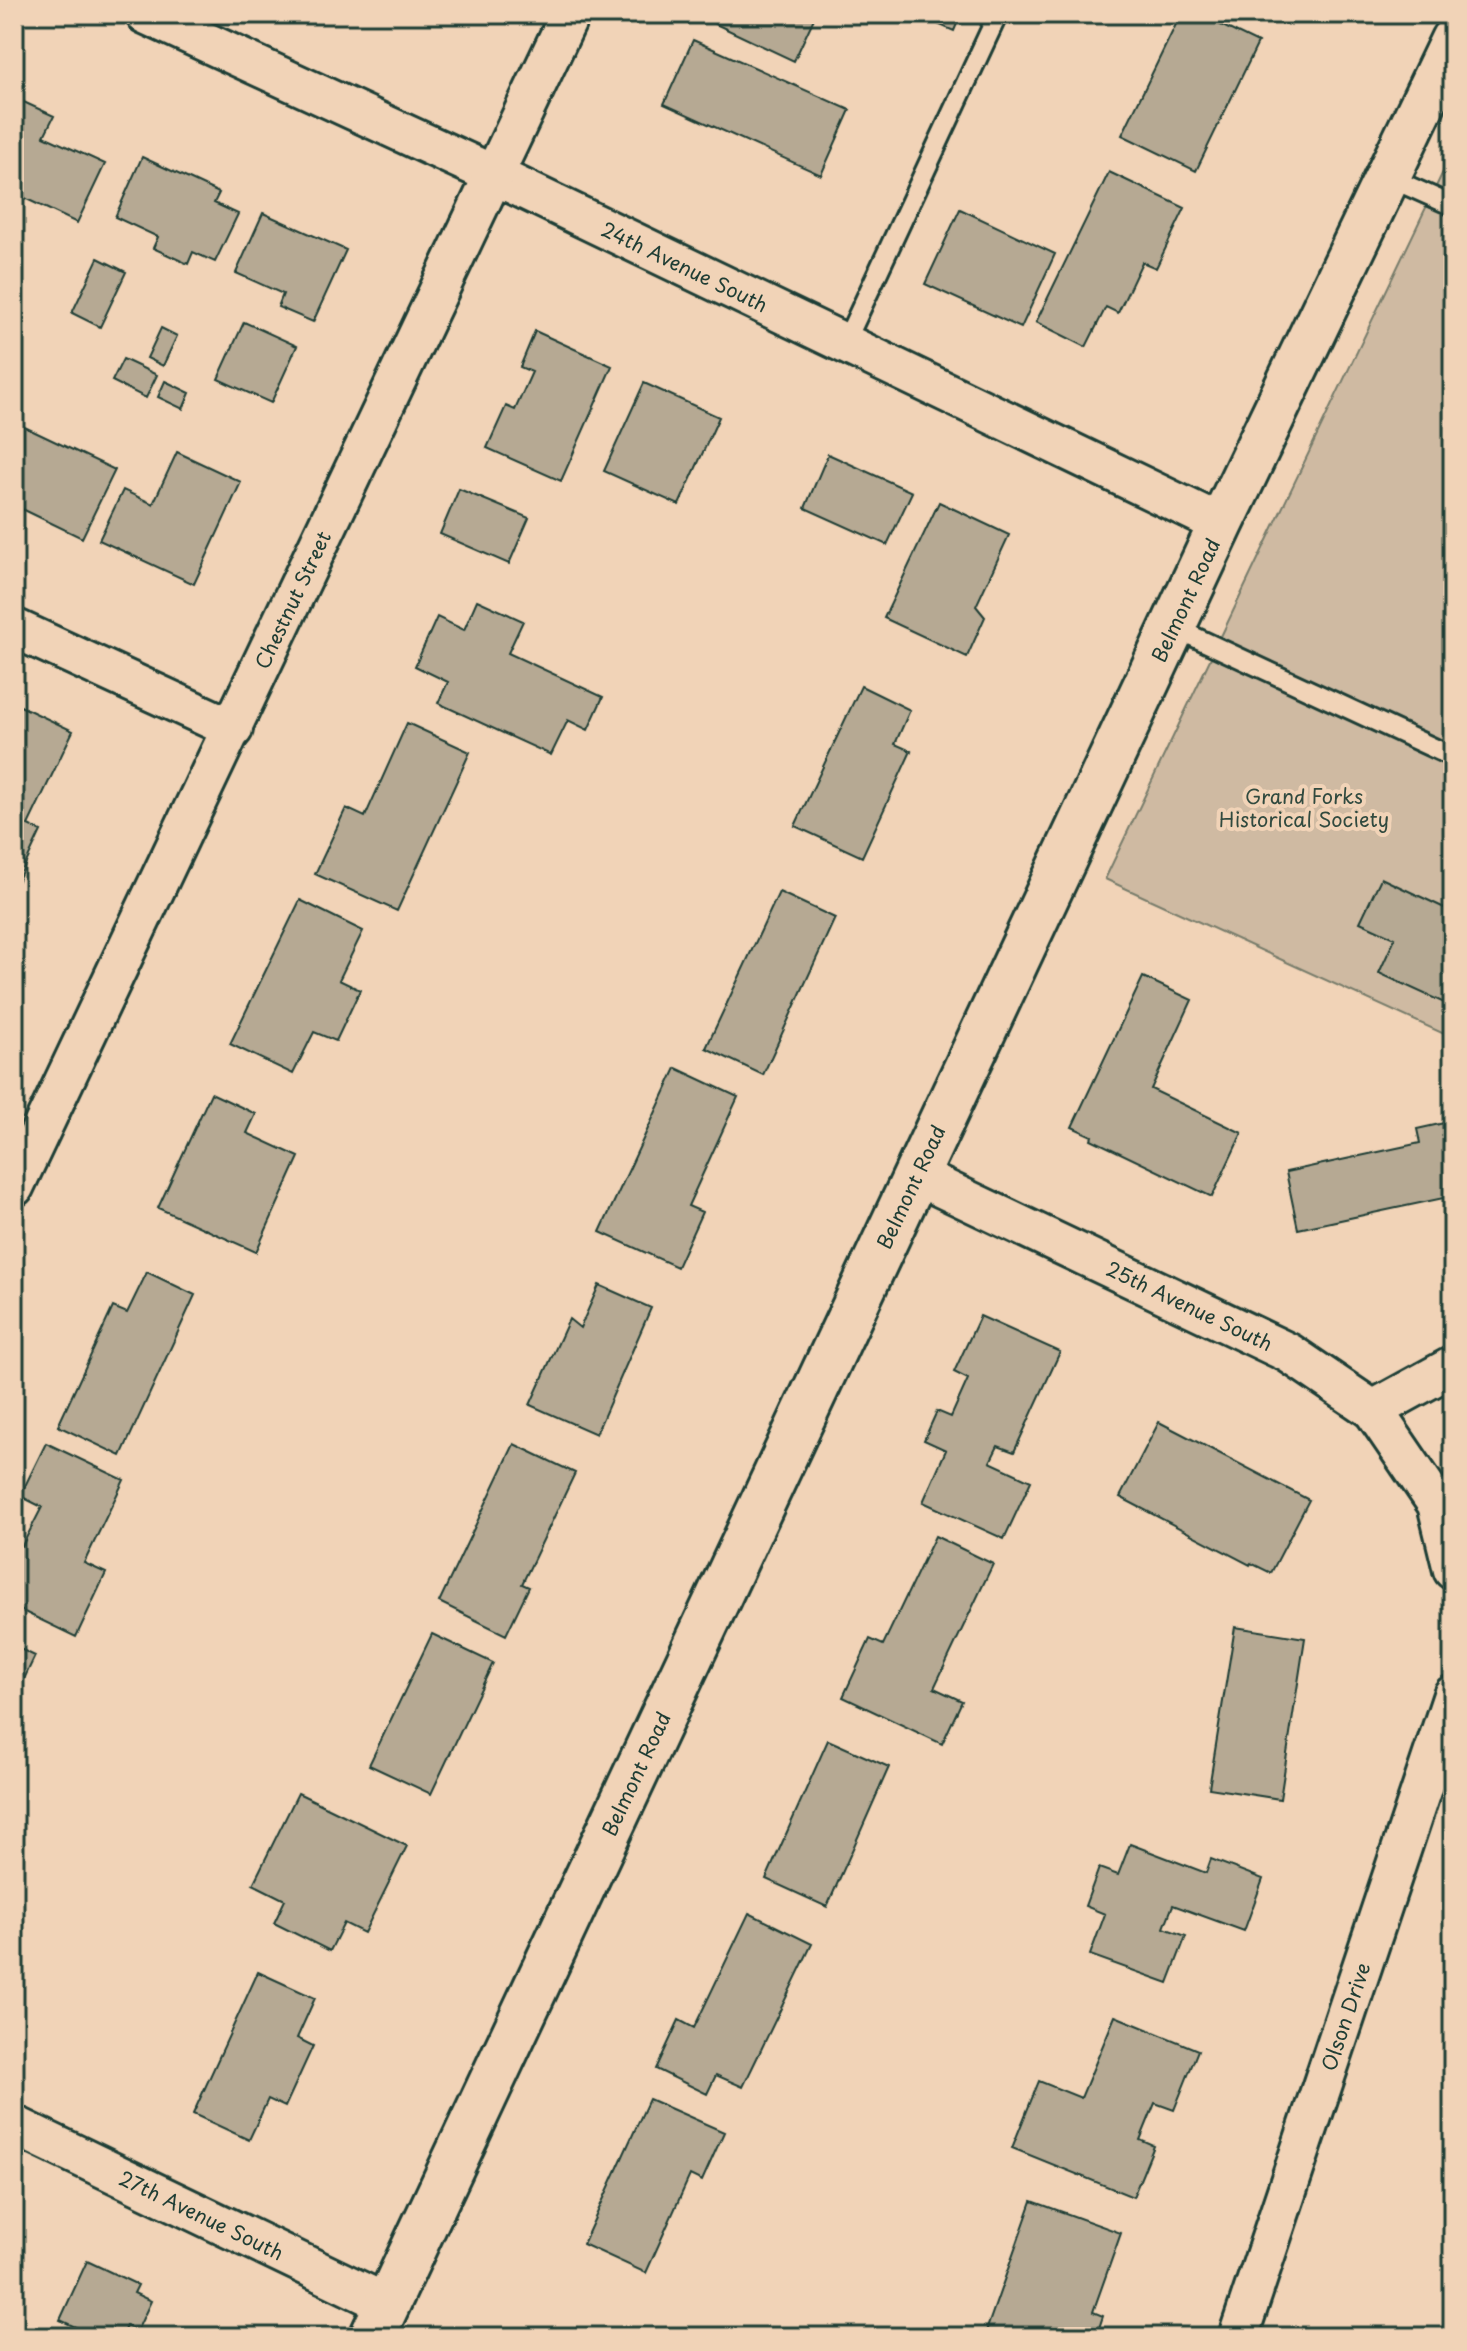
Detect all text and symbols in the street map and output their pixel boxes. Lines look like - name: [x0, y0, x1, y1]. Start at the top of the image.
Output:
- street label: 24th Avenue South: [597, 214, 773, 319]
- street label: Chestnut Street: [247, 526, 338, 674]
- street label: Belmont Road: [1143, 533, 1227, 667]
- park label: Grand Forks Historical Society: [1219, 781, 1389, 834]
- street label: Belmont Road: [869, 1120, 953, 1254]
- street label: 25th Avenue South: [1102, 1253, 1278, 1358]
- street label: Belmont Road: [594, 1707, 678, 1841]
- street label: Olson Drive: [1313, 1958, 1377, 2075]
- street label: 27th Avenue South: [114, 2163, 289, 2267]

